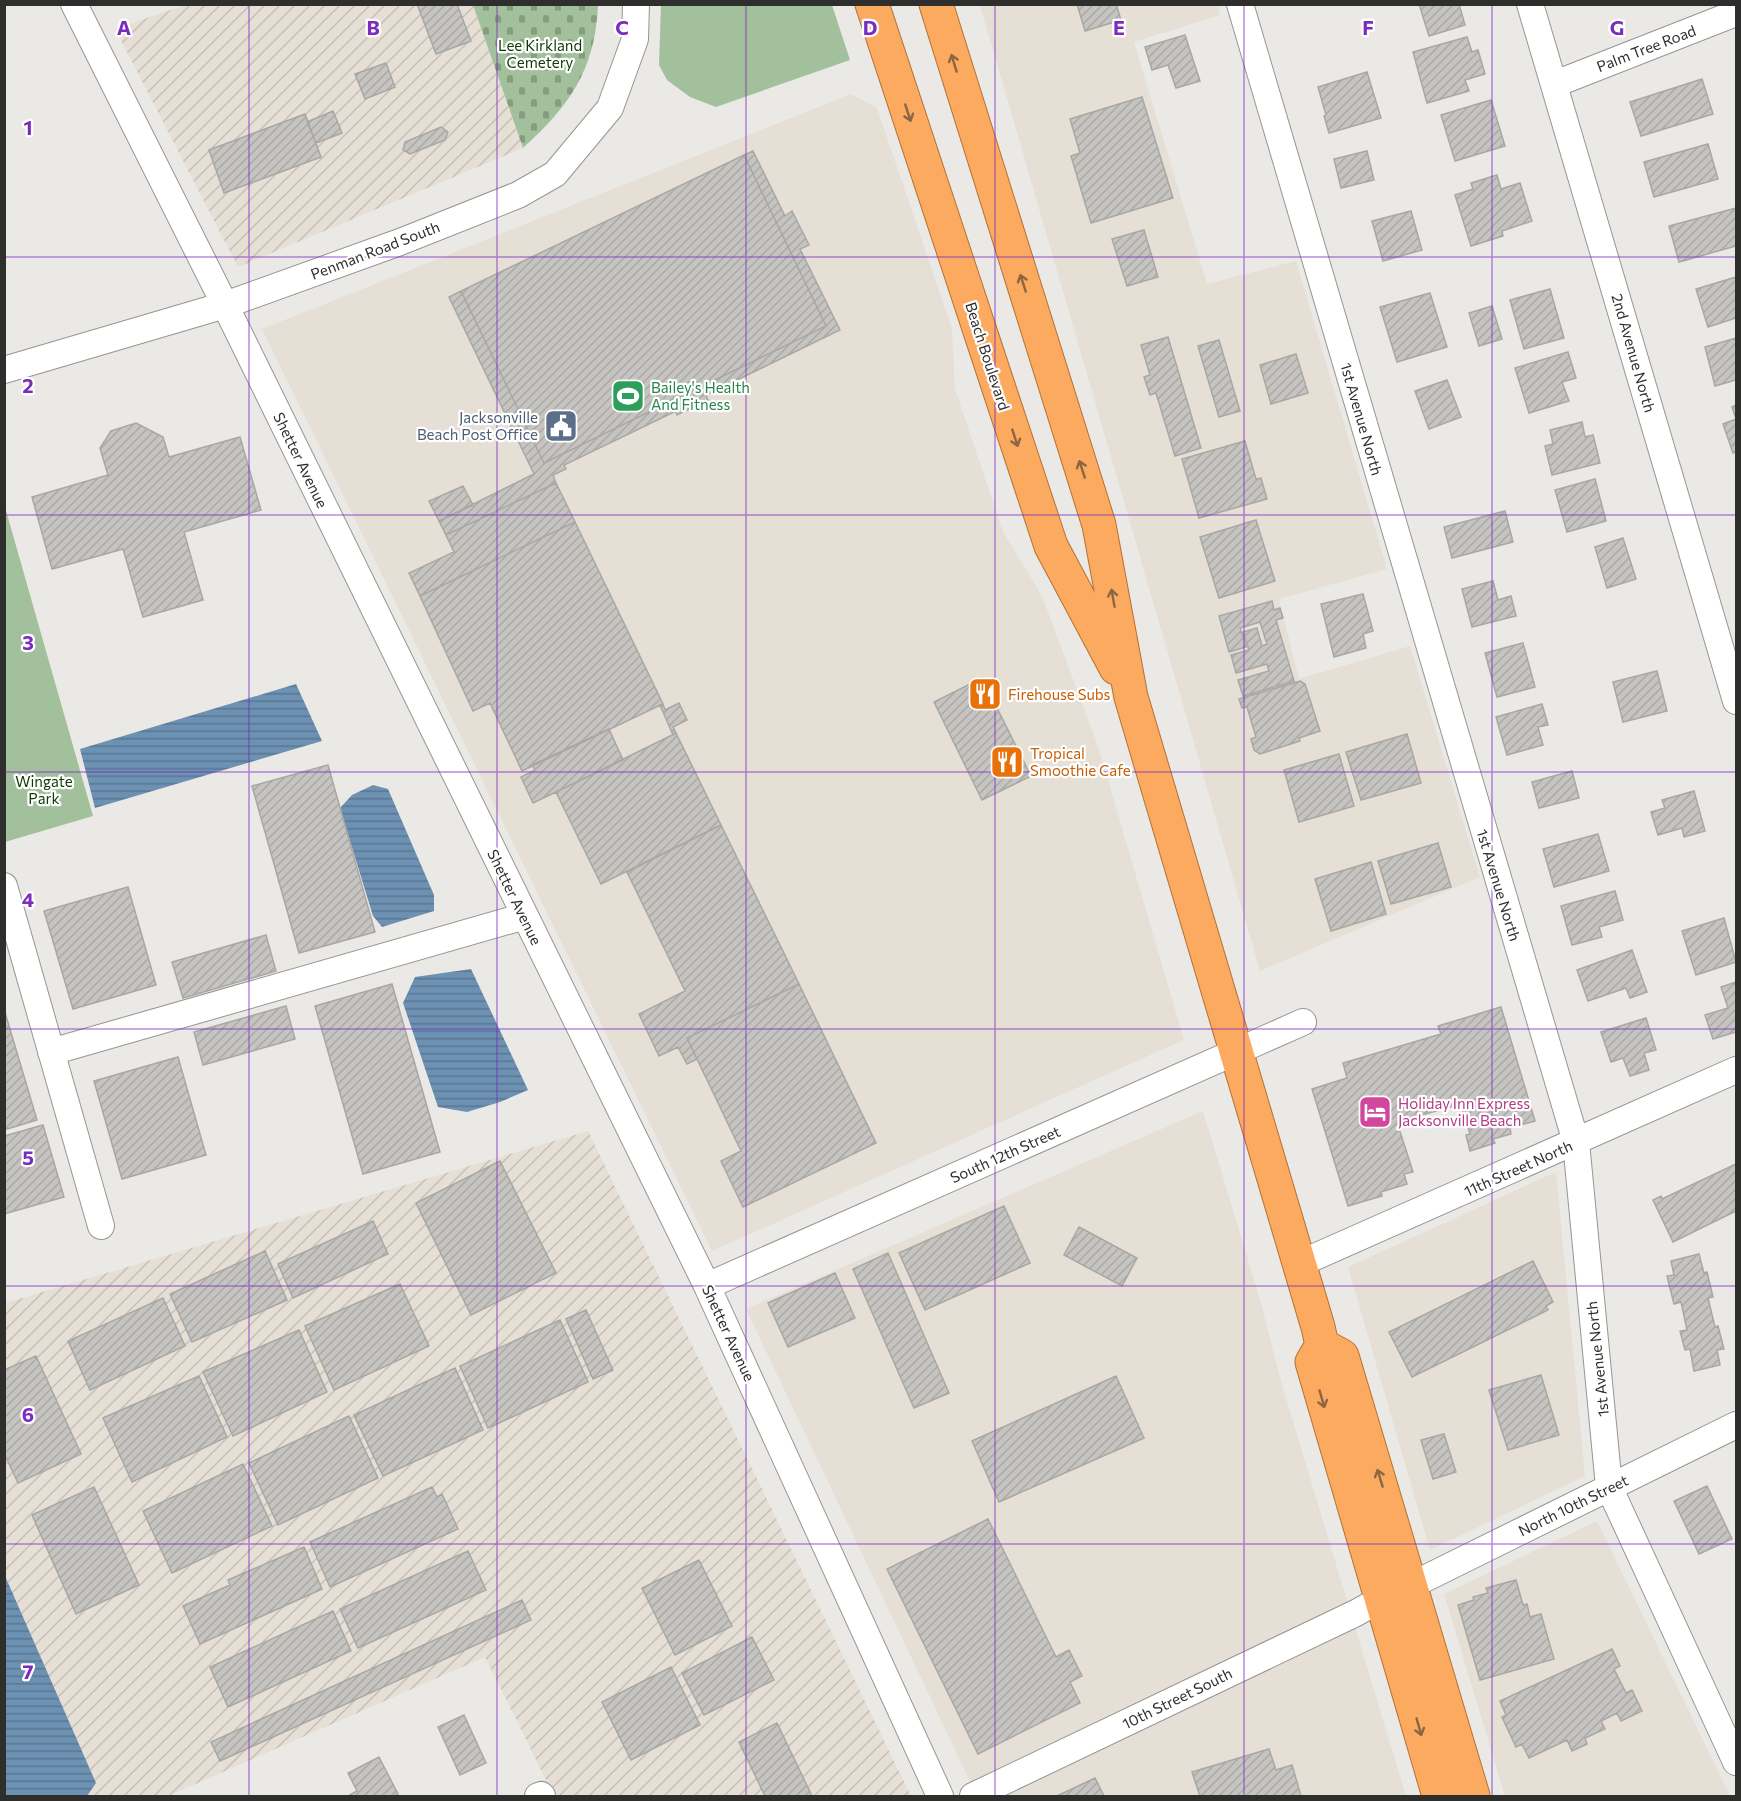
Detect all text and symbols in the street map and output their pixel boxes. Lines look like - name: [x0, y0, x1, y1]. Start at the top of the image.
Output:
- text: A: [117, 15, 131, 39]
- text: B: [366, 15, 380, 39]
- text: C: [615, 15, 629, 39]
- text: D: [863, 15, 877, 39]
- text: E: [1113, 15, 1125, 39]
- text: F: [1362, 15, 1374, 39]
- text: G: [1610, 15, 1624, 39]
- street label: Palm Tree Road: [1594, 21, 1698, 75]
- park label: Lee Kirkland Cemetery: [498, 36, 582, 71]
- one-way arrow: [948, 54, 959, 73]
- one-way arrow: [903, 103, 914, 122]
- text: 1: [23, 115, 33, 139]
- street label: Penman Road South: [308, 217, 442, 283]
- one-way arrow: [1017, 274, 1028, 293]
- street label: 2nd Avenue North: [1608, 292, 1660, 414]
- street label: Beach Boulevard: [962, 300, 1014, 412]
- street label: 1st Avenue North: [1337, 361, 1387, 477]
- text: 2: [22, 373, 34, 397]
- sports icon: Bailey's Health And Fitness: [610, 378, 646, 414]
- place label: Bailey's Health And Fitness: [651, 378, 750, 413]
- place label: Jacksonville Beach Post Office: [417, 408, 538, 443]
- public building icon: Jacksonville Beach Post Office: [543, 408, 579, 444]
- street label: Shetter Avenue: [270, 409, 332, 511]
- one-way arrow: [1011, 428, 1022, 447]
- one-way arrow: [1076, 460, 1087, 479]
- one-way arrow: [1107, 588, 1118, 608]
- text: 3: [22, 630, 34, 654]
- restaurant icon: Firehouse Subs: [967, 676, 1003, 712]
- place label: Firehouse Subs: [1008, 685, 1111, 703]
- restaurant icon: Tropical Smoothie Cafe: [989, 744, 1025, 780]
- place label: Tropical Smoothie Cafe: [1030, 744, 1131, 779]
- park label: Wingate Park: [15, 772, 73, 807]
- street label: 1st Avenue North: [1473, 827, 1525, 943]
- street label: Shetter Avenue: [484, 846, 546, 948]
- text: 4: [22, 887, 34, 911]
- hotel icon: Holiday Inn Express Jacksonville Beach: [1357, 1094, 1393, 1130]
- place label: Holiday Inn Express Jacksonville Beach: [1398, 1094, 1530, 1129]
- street label: South 12th Street: [947, 1122, 1063, 1186]
- street label: 11th Street North: [1461, 1136, 1575, 1200]
- text: 5: [22, 1145, 34, 1169]
- street label: Shetter Avenue: [699, 1282, 759, 1384]
- street label: 1st Avenue North: [1582, 1300, 1612, 1418]
- one-way arrow: [1317, 1389, 1328, 1408]
- text: 6: [22, 1402, 34, 1426]
- one-way arrow: [1374, 1469, 1385, 1488]
- street label: North 10th Street: [1515, 1471, 1631, 1539]
- text: 7: [23, 1659, 34, 1683]
- street label: 10th Street South: [1119, 1664, 1235, 1732]
- one-way arrow: [1414, 1717, 1426, 1736]

